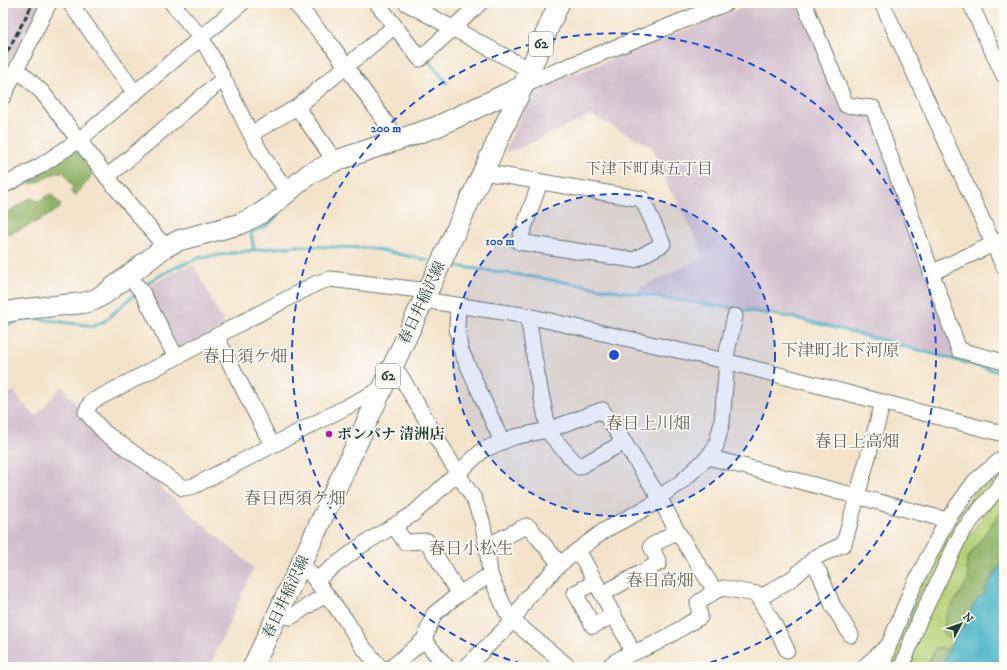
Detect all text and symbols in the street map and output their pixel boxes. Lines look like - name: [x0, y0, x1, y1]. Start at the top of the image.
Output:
- road number: 62: [529, 32, 553, 56]
- text: 200 m: [371, 121, 401, 136]
- district label: 下津下町東五丁目: [585, 159, 713, 179]
- text: 100 m: [486, 234, 514, 249]
- street label: 春日井稲沢線: [394, 258, 450, 348]
- district label: 下津町北下河原: [781, 340, 900, 362]
- district label: 春日須ケ畑: [203, 346, 288, 368]
- centre of rings: [607, 348, 621, 362]
- road number: 62: [376, 364, 400, 388]
- district label: 春日上川畑: [606, 413, 691, 435]
- place label: ボンパナ 清洲店: [337, 425, 444, 444]
- marker: ボンパナ 清洲店: [324, 429, 334, 439]
- district label: 春日上高畑: [815, 431, 900, 453]
- district label: 春日西須ケ畑: [244, 488, 346, 510]
- district label: 春日小松生: [429, 538, 514, 560]
- street label: 春日井稲沢線: [258, 552, 314, 642]
- district label: 春日高畑: [626, 570, 694, 592]
- north arrow: [941, 604, 981, 644]
- text: N: [960, 610, 976, 626]

